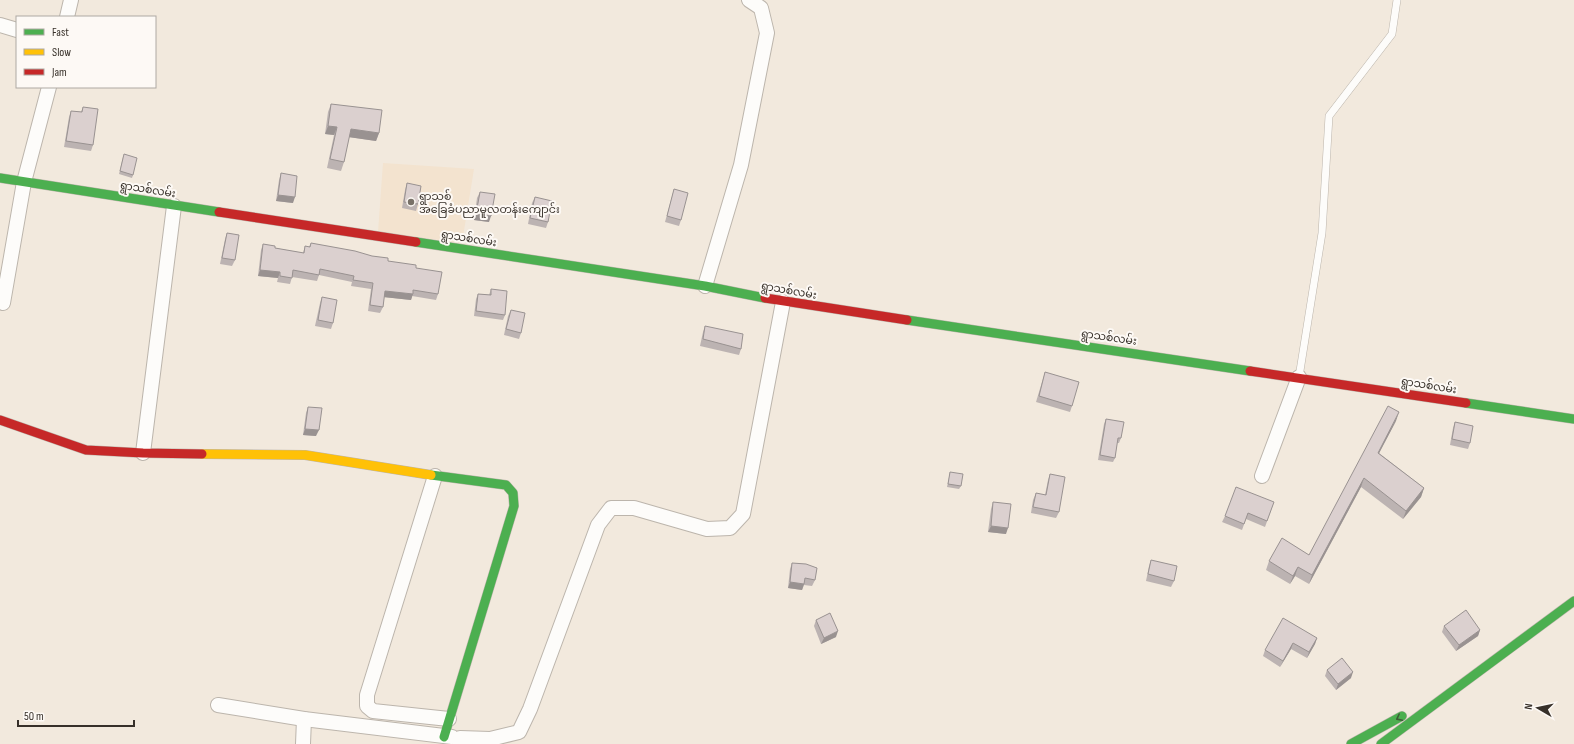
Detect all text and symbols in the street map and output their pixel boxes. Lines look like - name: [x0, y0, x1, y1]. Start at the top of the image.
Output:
- legend: [16, 16, 156, 88]
- text: Fast: [52, 25, 69, 40]
- text: Slow: [52, 45, 71, 60]
- text: Jam: [51, 65, 67, 80]
- street label: ရွာသစ်လမ်း: [119, 178, 177, 202]
- place label: ရွာသစ် အခြေခံပညာမူလတန်းကျောင်း: [419, 189, 560, 218]
- marker: ရွာသစ် အခြေခံပညာမူလတန်းကျောင်း: [406, 197, 416, 207]
- street label: ရွာသစ်လမ်း: [440, 227, 498, 251]
- street label: ရွာသစ်လမ်း: [760, 278, 818, 304]
- street label: ရွာသစ်လမ်း: [1080, 326, 1138, 350]
- street label: ရွာသစ်လမ်း: [1400, 374, 1458, 398]
- north arrow: [1518, 688, 1558, 728]
- scale bar: [18, 702, 134, 728]
- text: N: [1522, 702, 1536, 710]
- text: 50 m: [24, 709, 44, 724]
- one-way arrow: [1396, 713, 1403, 721]

